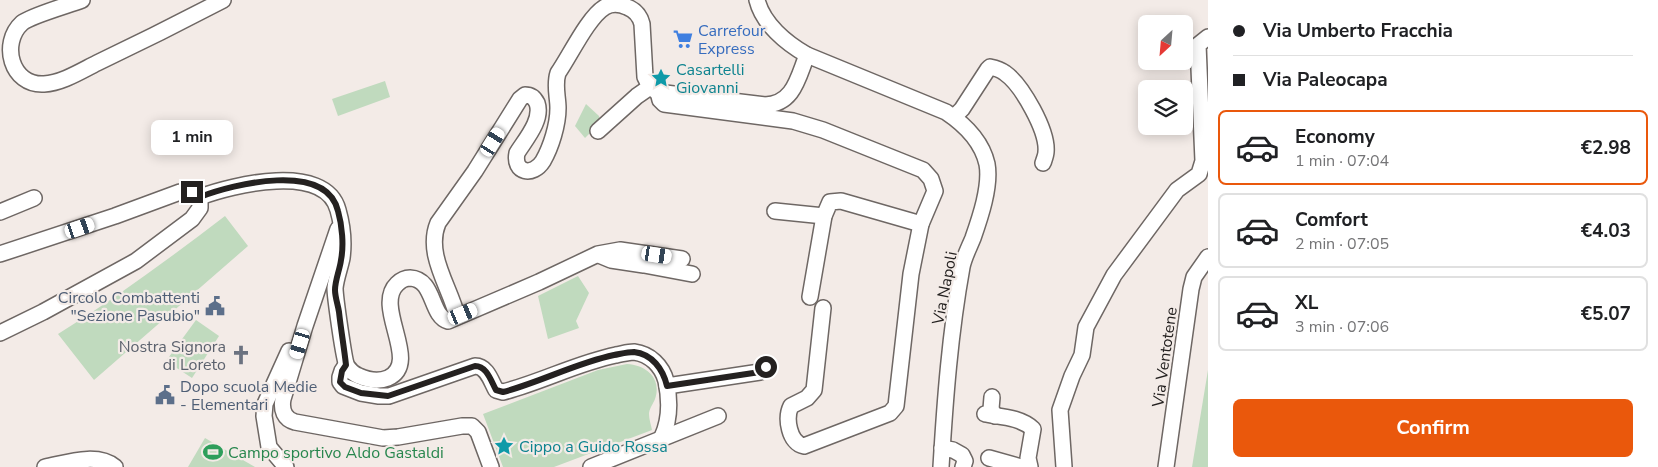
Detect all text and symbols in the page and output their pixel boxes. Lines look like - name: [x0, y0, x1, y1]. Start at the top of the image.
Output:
- north arrow: [1138, 15, 1192, 70]
- map controls: [1138, 15, 1193, 135]
- text: Via Umberto Fracchia: [1263, 18, 1453, 44]
- place label: Carrefour Express: [698, 20, 766, 60]
- supermarket icon: Carrefour Express: [672, 28, 694, 50]
- place label: Casartelli Giovanni: [676, 59, 745, 99]
- place icon: Casartelli Giovanni: [650, 67, 672, 89]
- text: Via Paleocapa: [1263, 67, 1388, 93]
- button: layers: [1138, 80, 1193, 135]
- callout: 1 min: [151, 120, 233, 154]
- text: Economy: [1295, 124, 1375, 150]
- car: [478, 125, 507, 159]
- icon: car: [1235, 125, 1280, 170]
- text: 1 min: [171, 126, 213, 148]
- text: €2.98: [1581, 135, 1631, 161]
- text: 1 min · 07:04: [1295, 150, 1389, 172]
- route end: [181, 181, 203, 203]
- text: Comfort: [1295, 207, 1368, 233]
- icon: car: [1235, 208, 1280, 253]
- car: [63, 216, 96, 240]
- text: €4.03: [1581, 218, 1631, 244]
- text: 2 min · 07:05: [1295, 233, 1389, 255]
- car: [641, 245, 672, 265]
- street label: Via Napoli: [927, 250, 963, 328]
- place label: Circolo Combattenti "Sezione Pasubio": [58, 287, 200, 327]
- text: XL: [1295, 290, 1318, 316]
- icon: car: [1235, 291, 1280, 336]
- public building icon: Circolo Combattenti "Sezione Pasubio": [204, 295, 226, 317]
- car: [446, 301, 479, 327]
- text: €5.07: [1581, 301, 1631, 327]
- street label: Via Ventotene: [1147, 306, 1183, 410]
- text: 3 min · 07:06: [1295, 316, 1389, 338]
- car: [288, 327, 311, 361]
- place label: Nostra Signora di Loreto: [119, 336, 226, 376]
- church icon: Nostra Signora di Loreto: [230, 344, 252, 366]
- route start: [755, 356, 777, 378]
- place label: Dopo scuola Medie - Elementari: [180, 376, 317, 416]
- public building icon: Dopo scuola Medie - Elementari: [154, 384, 176, 406]
- button: Confirm: [1233, 399, 1633, 457]
- place icon: Cippo a Guido Rossa: [493, 435, 515, 457]
- place label: Cippo a Guido Rossa: [519, 436, 668, 458]
- sports icon: Campo sportivo Aldo Gastaldi: [202, 441, 224, 463]
- place label: Campo sportivo Aldo Gastaldi: [228, 442, 444, 464]

